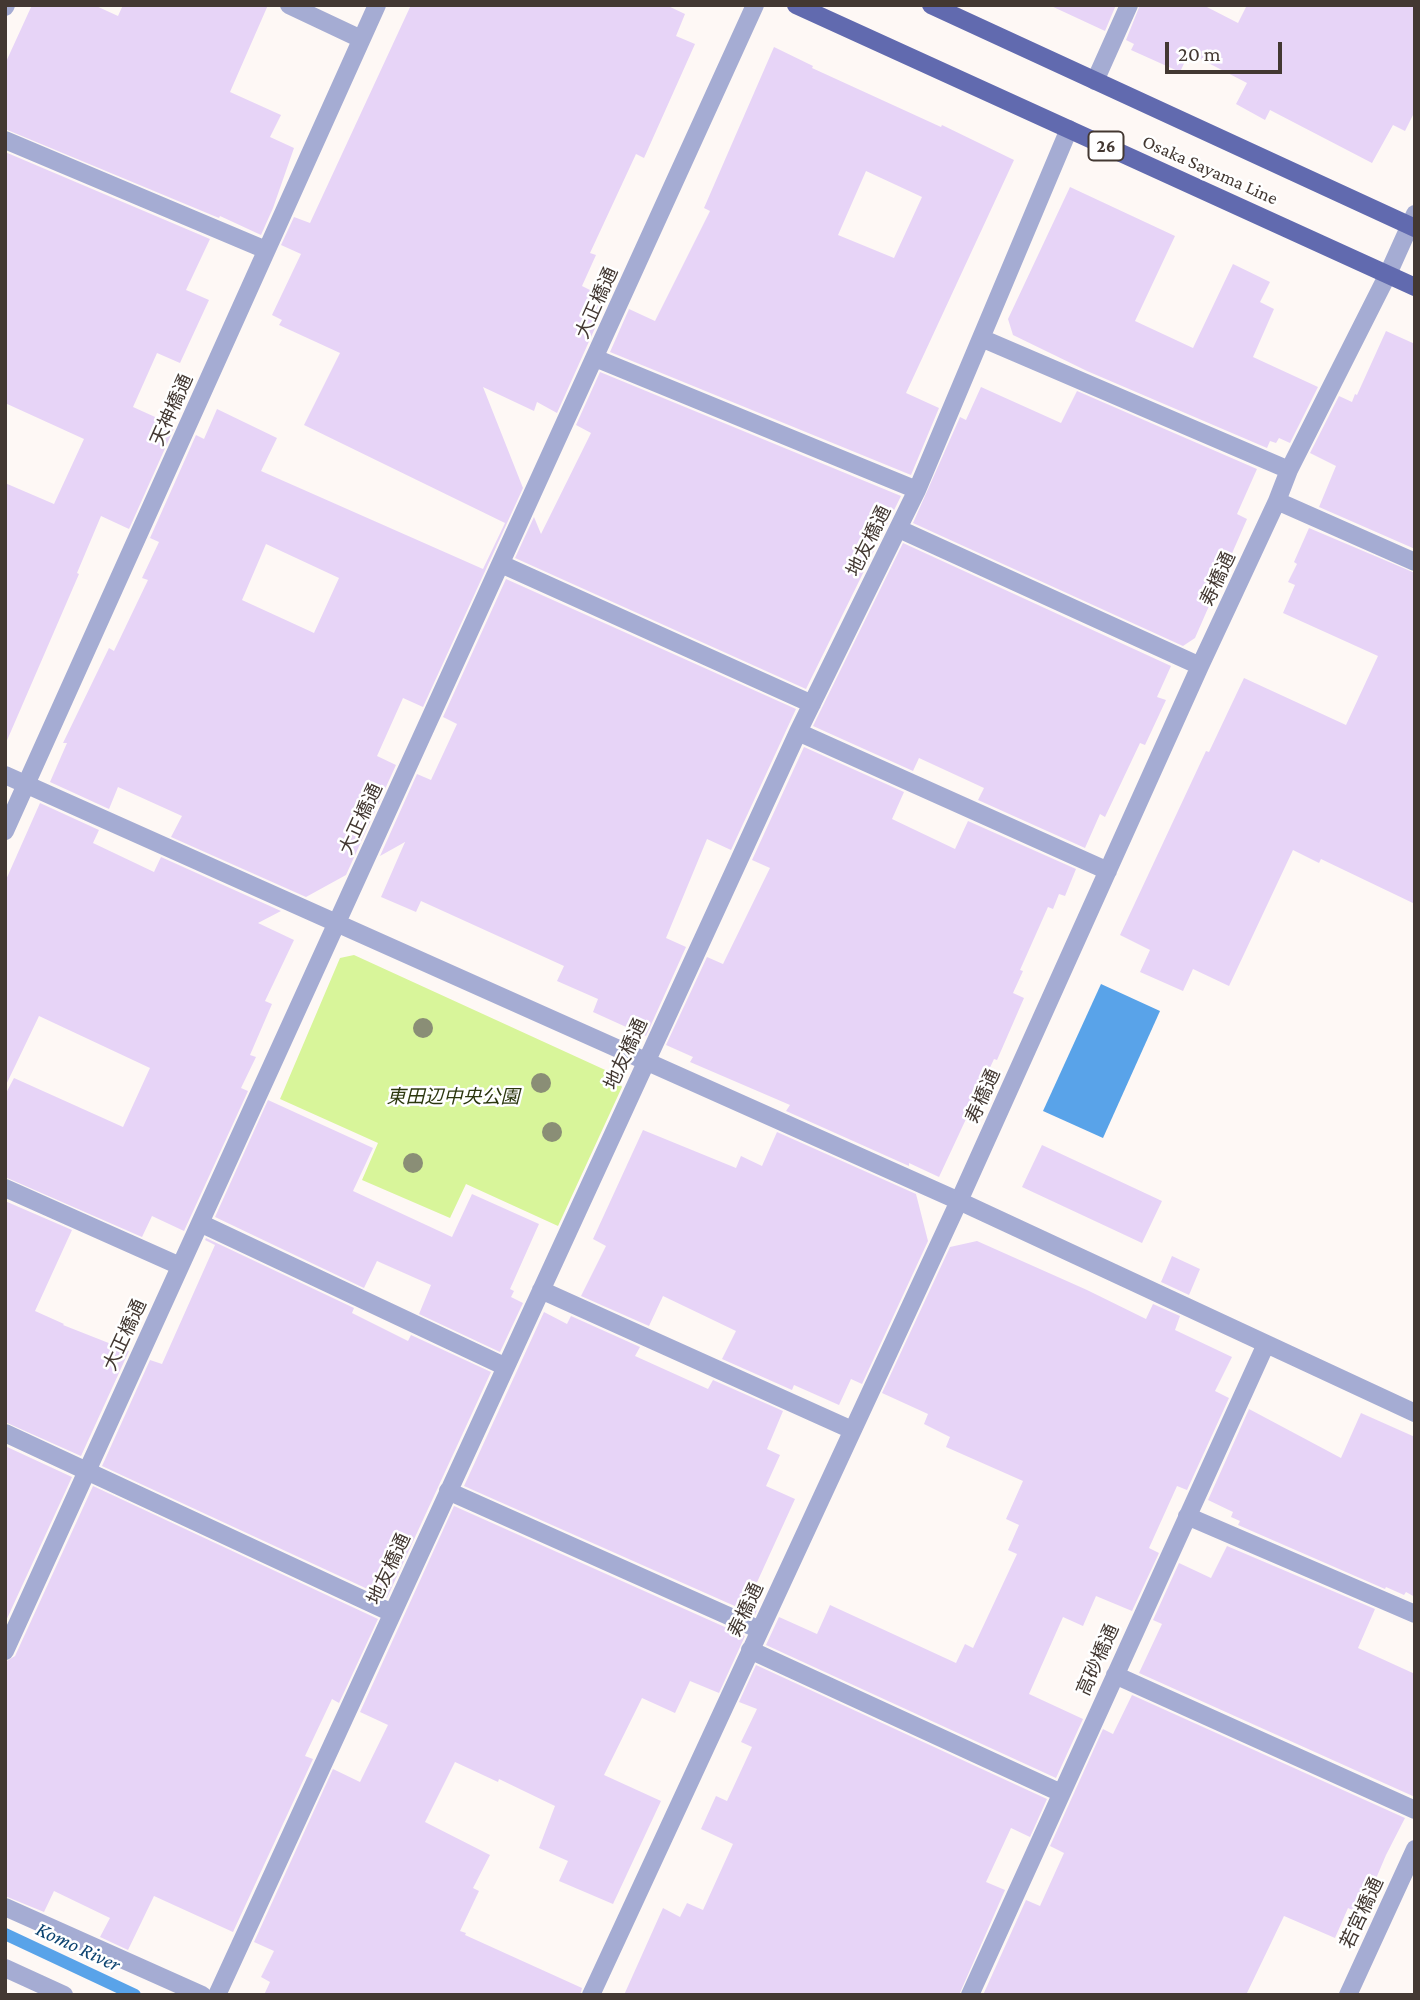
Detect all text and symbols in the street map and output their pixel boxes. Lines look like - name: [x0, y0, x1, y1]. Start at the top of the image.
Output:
- scale bar: [1168, 28, 1285, 72]
- text: 20 m: [1178, 42, 1221, 66]
- street label: Osaka Sayama Line: [1139, 130, 1281, 210]
- road number: 26: [1088, 132, 1124, 160]
- street label: 大正橋通: [571, 264, 623, 342]
- street label: 天神橋通: [146, 371, 198, 449]
- street label: 地友橋通: [842, 502, 896, 580]
- street label: 寿橋通: [1196, 548, 1240, 610]
- street label: 大正橋通: [335, 780, 387, 858]
- street label: 地友橋通: [600, 1015, 652, 1093]
- street label: 寿橋通: [961, 1065, 1005, 1127]
- park label: 東田辺中央公園: [387, 1086, 519, 1108]
- street label: 大正橋通: [99, 1296, 151, 1374]
- street label: 地友橋通: [363, 1530, 415, 1608]
- street label: 寿橋通: [724, 1579, 768, 1641]
- street label: 高砂橋通: [1072, 1621, 1124, 1699]
- street label: 若宮橋通: [1336, 1874, 1388, 1952]
- water label: Komo River: [32, 1917, 124, 1977]

